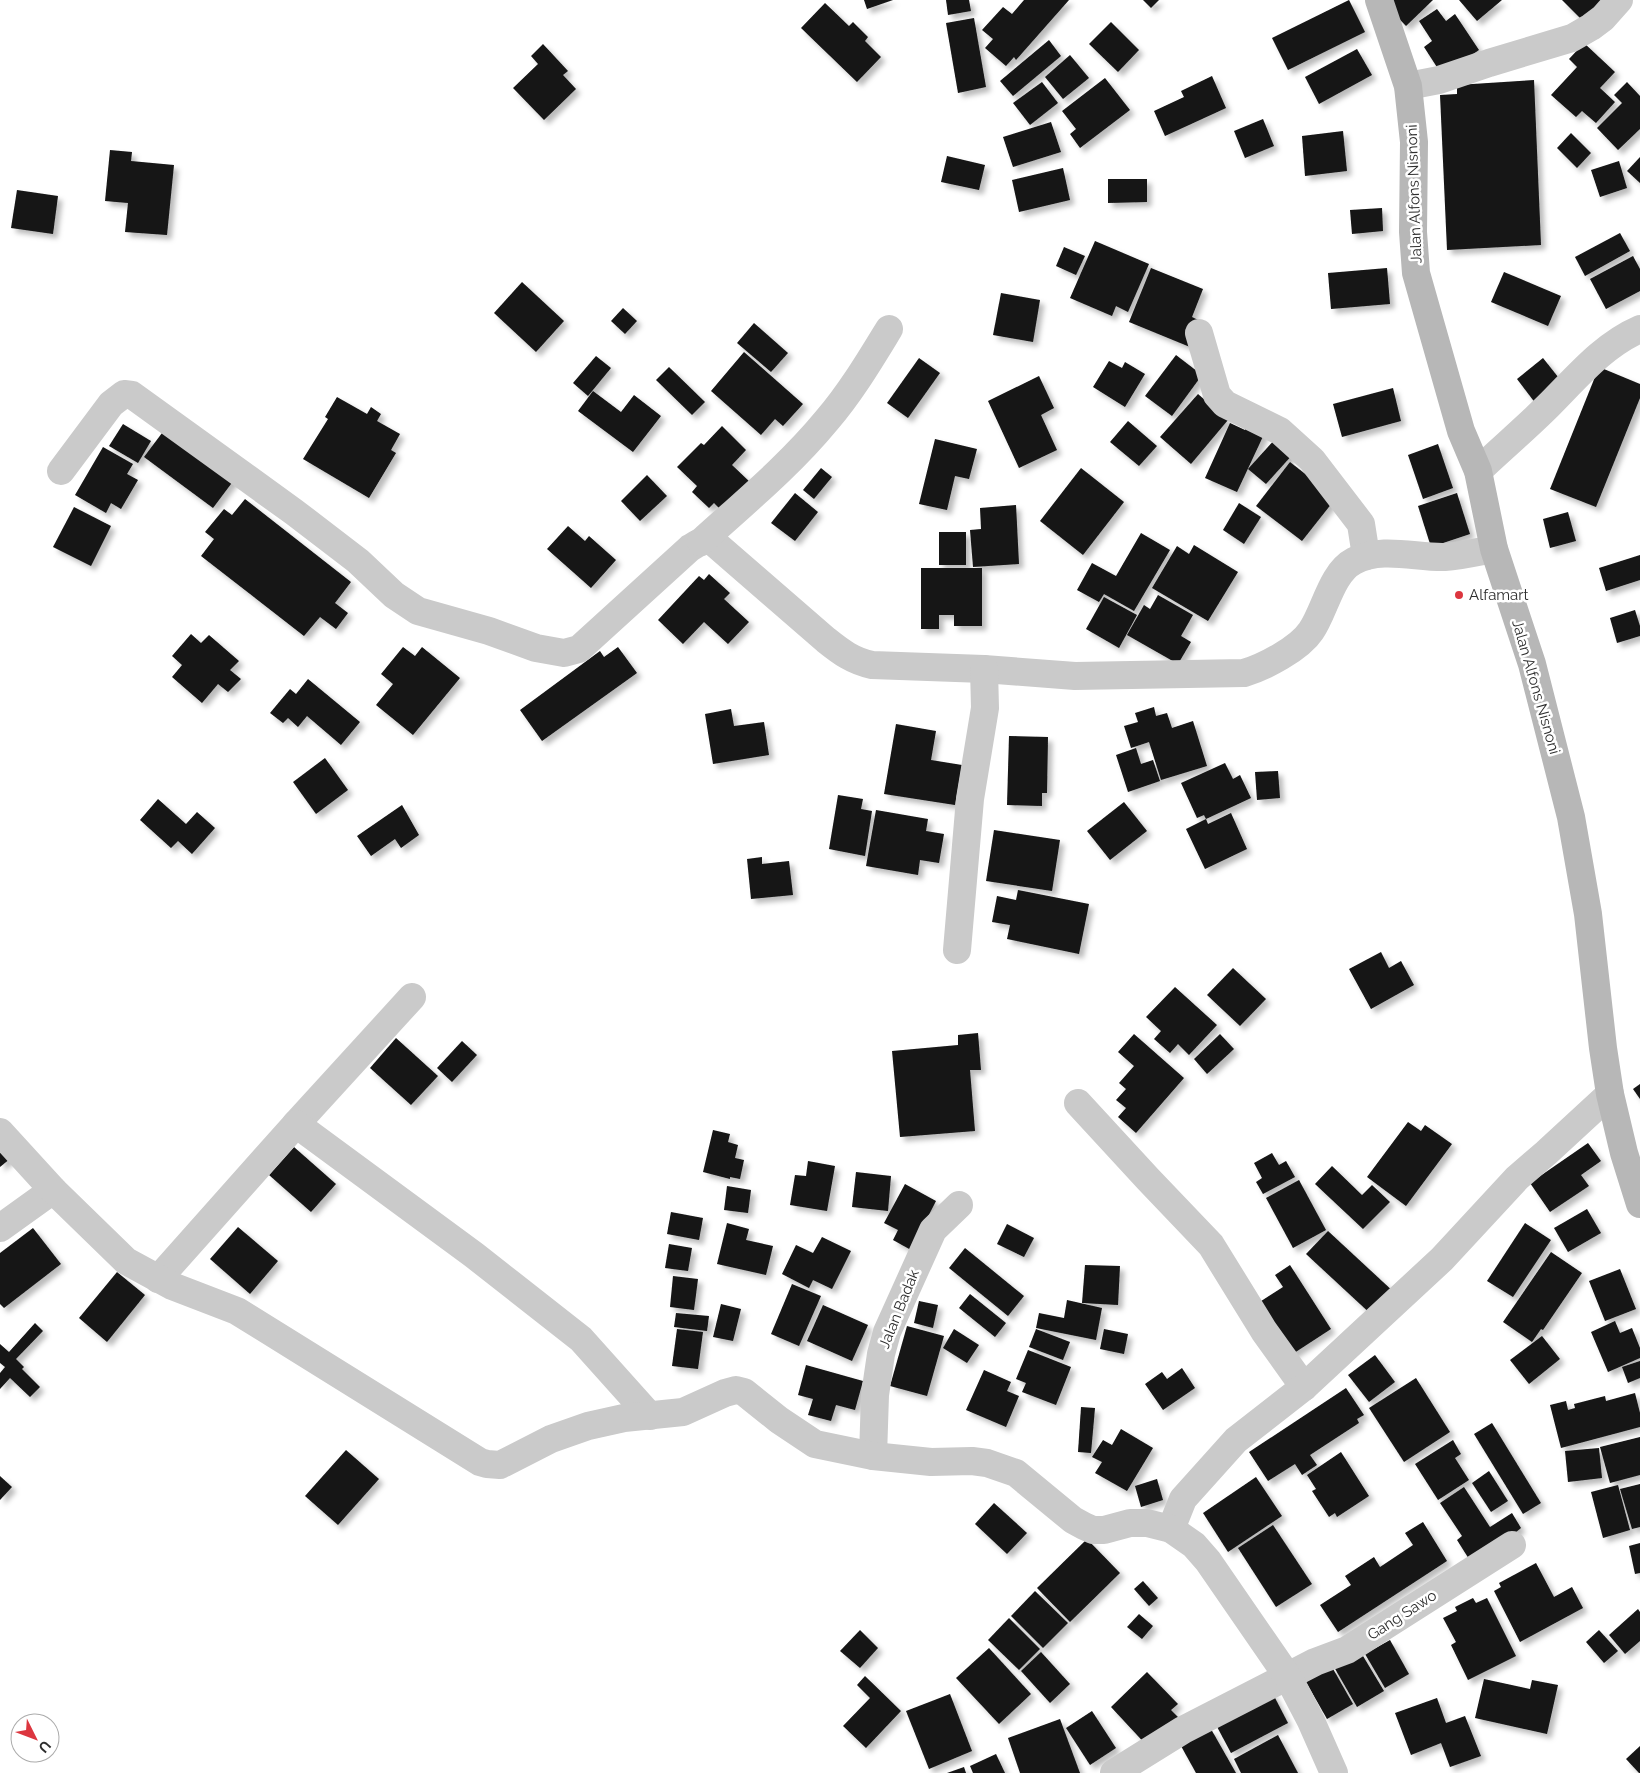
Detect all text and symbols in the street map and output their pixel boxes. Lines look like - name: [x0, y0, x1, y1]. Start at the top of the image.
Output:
- street label: Jalan Alfons Nisnoni: [1403, 124, 1425, 264]
- place label: Alfamart: [1469, 586, 1529, 604]
- marker: Alfamart: [1453, 589, 1465, 601]
- street label: Jalan Alfons Nisnoni: [1508, 618, 1564, 756]
- street label: Jalan Badak: [875, 1267, 923, 1351]
- street label: Gang Sawo: [1364, 1586, 1440, 1644]
- north arrow: [10, 1713, 60, 1763]
- text: U: [35, 1737, 54, 1756]

